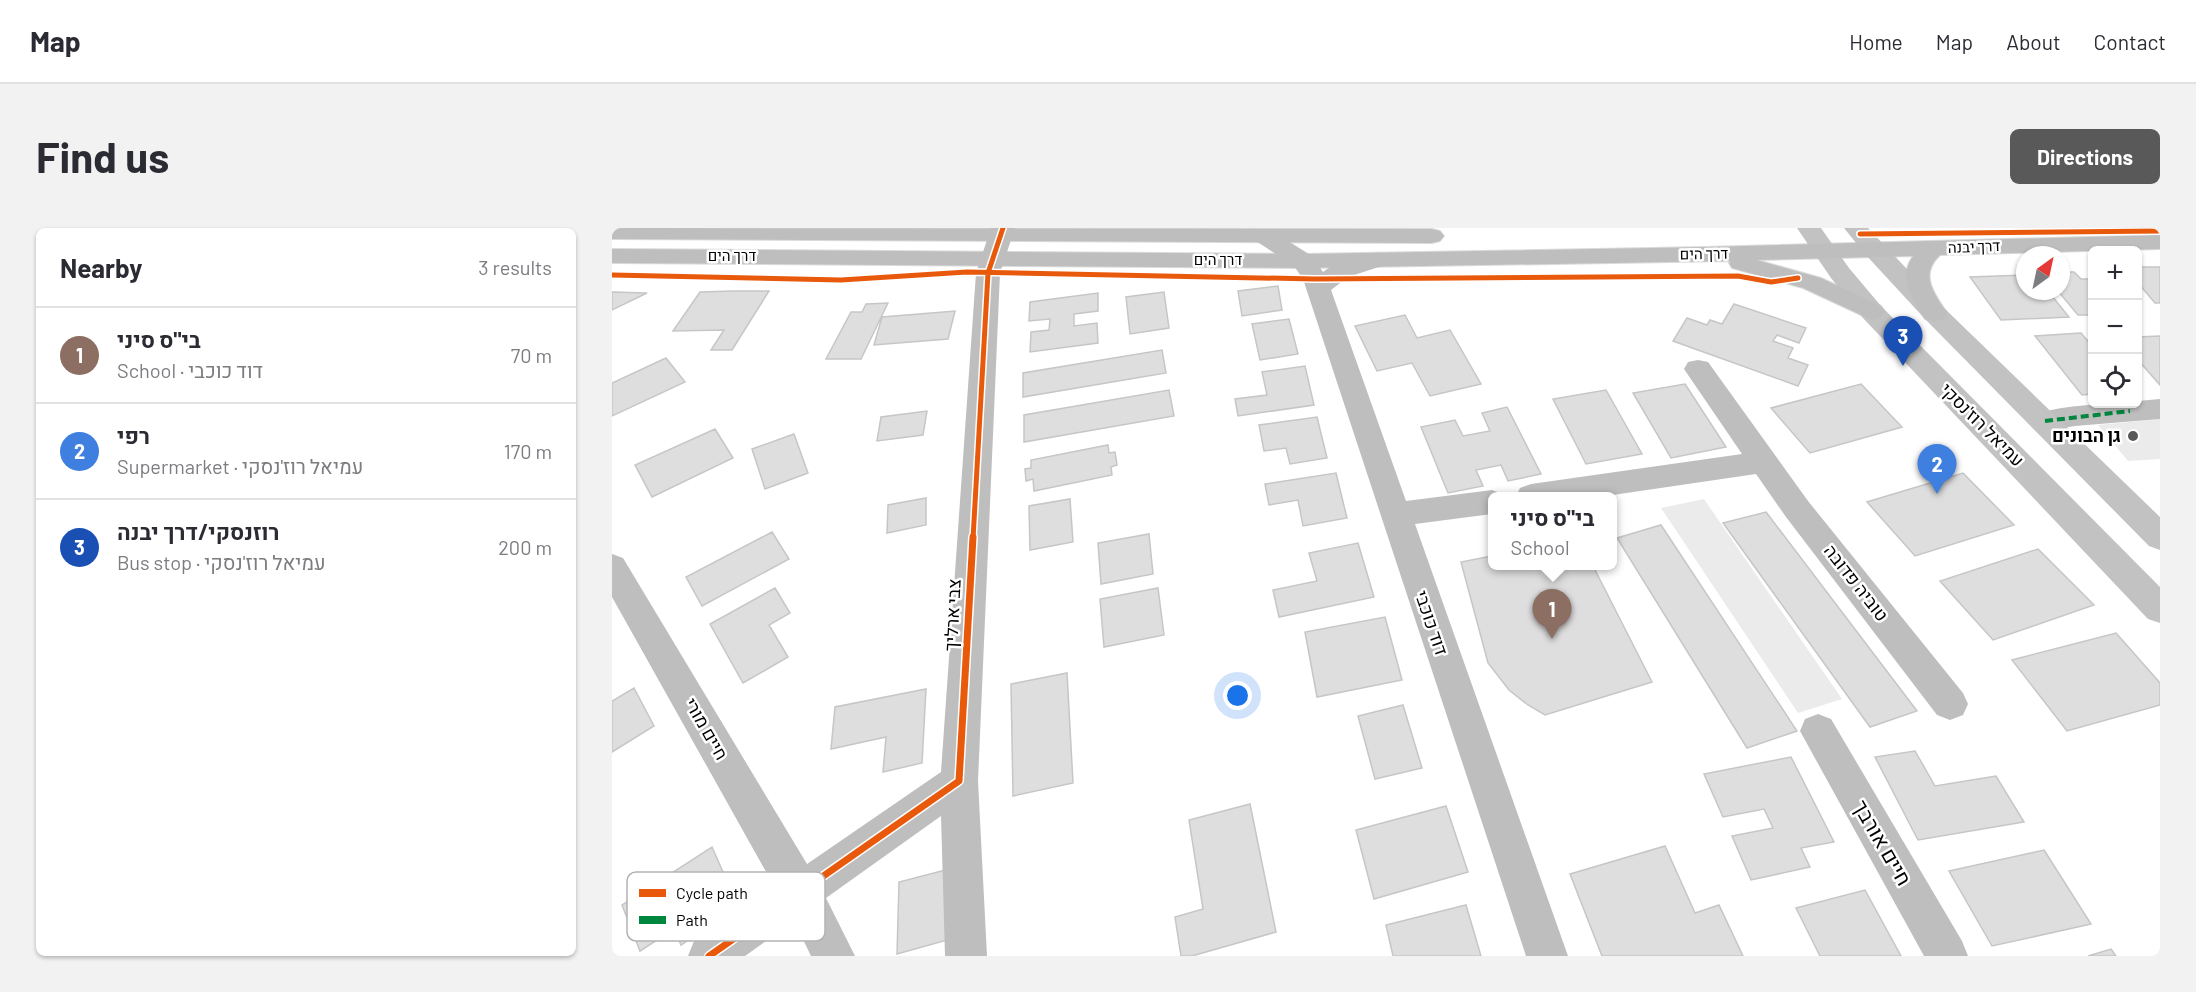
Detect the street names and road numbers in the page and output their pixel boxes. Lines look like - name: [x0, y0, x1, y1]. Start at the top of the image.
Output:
- street label: דרך יבנה: [1948, 236, 2001, 256]
- street label: דרך הים: [1680, 244, 1729, 262]
- street label: דרך הים: [708, 246, 756, 264]
- street label: דרך הים: [1194, 250, 1242, 268]
- street label: עמיאל רוז'נסקי: [1936, 378, 2029, 471]
- street label: טוביה פדובה: [1820, 540, 1894, 625]
- street label: צבי ארליך: [939, 578, 965, 652]
- street label: דוד כוכבי: [1411, 587, 1453, 658]
- street label: חיים מורי: [680, 694, 733, 763]
- street label: חיים אורבך: [1849, 795, 1918, 889]

